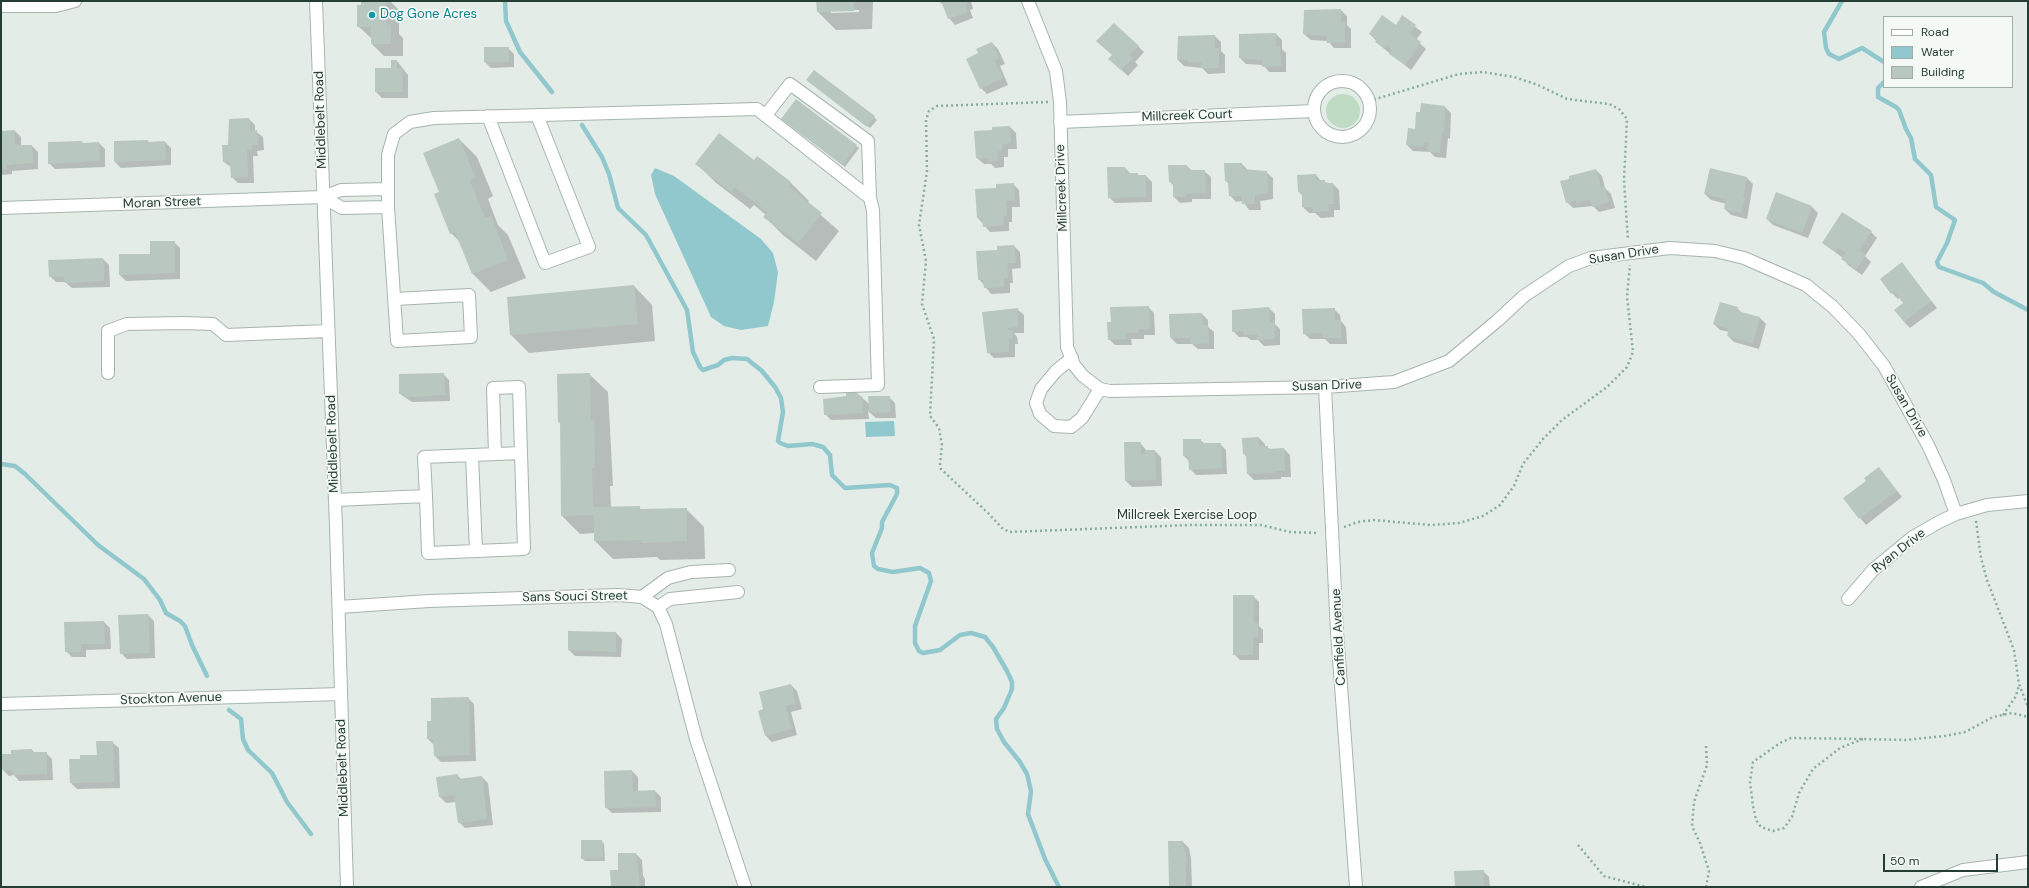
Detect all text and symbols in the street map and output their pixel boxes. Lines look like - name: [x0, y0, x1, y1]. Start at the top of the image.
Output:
- place label: Dog Gone Acres: [380, 7, 477, 23]
- marker: Dog Gone Acres: [367, 10, 377, 20]
- legend: [1883, 16, 2013, 88]
- text: Road: [1921, 24, 1949, 40]
- text: Water: [1921, 44, 1954, 60]
- text: Building: [1921, 64, 1965, 80]
- street label: Middlebelt Road: [311, 71, 331, 169]
- street label: Millcreek Court: [1141, 107, 1233, 125]
- street label: Millcreek Drive: [1053, 144, 1071, 232]
- street label: Moran Street: [123, 194, 201, 212]
- street label: Susan Drive: [1588, 242, 1660, 268]
- street label: Susan Drive: [1882, 372, 1930, 440]
- street label: Susan Drive: [1292, 377, 1362, 395]
- street label: Middlebelt Road: [323, 395, 343, 493]
- street label: Millcreek Exercise Loop: [1117, 508, 1257, 524]
- street label: Ryan Drive: [1869, 525, 1929, 577]
- street label: Sans Souci Street: [522, 588, 628, 606]
- street label: Canfield Avenue: [1329, 588, 1349, 686]
- street label: Stockton Avenue: [120, 689, 222, 709]
- street label: Middlebelt Road: [333, 719, 353, 817]
- scale bar: [1885, 846, 2000, 872]
- text: 50 m: [1890, 853, 1919, 869]

